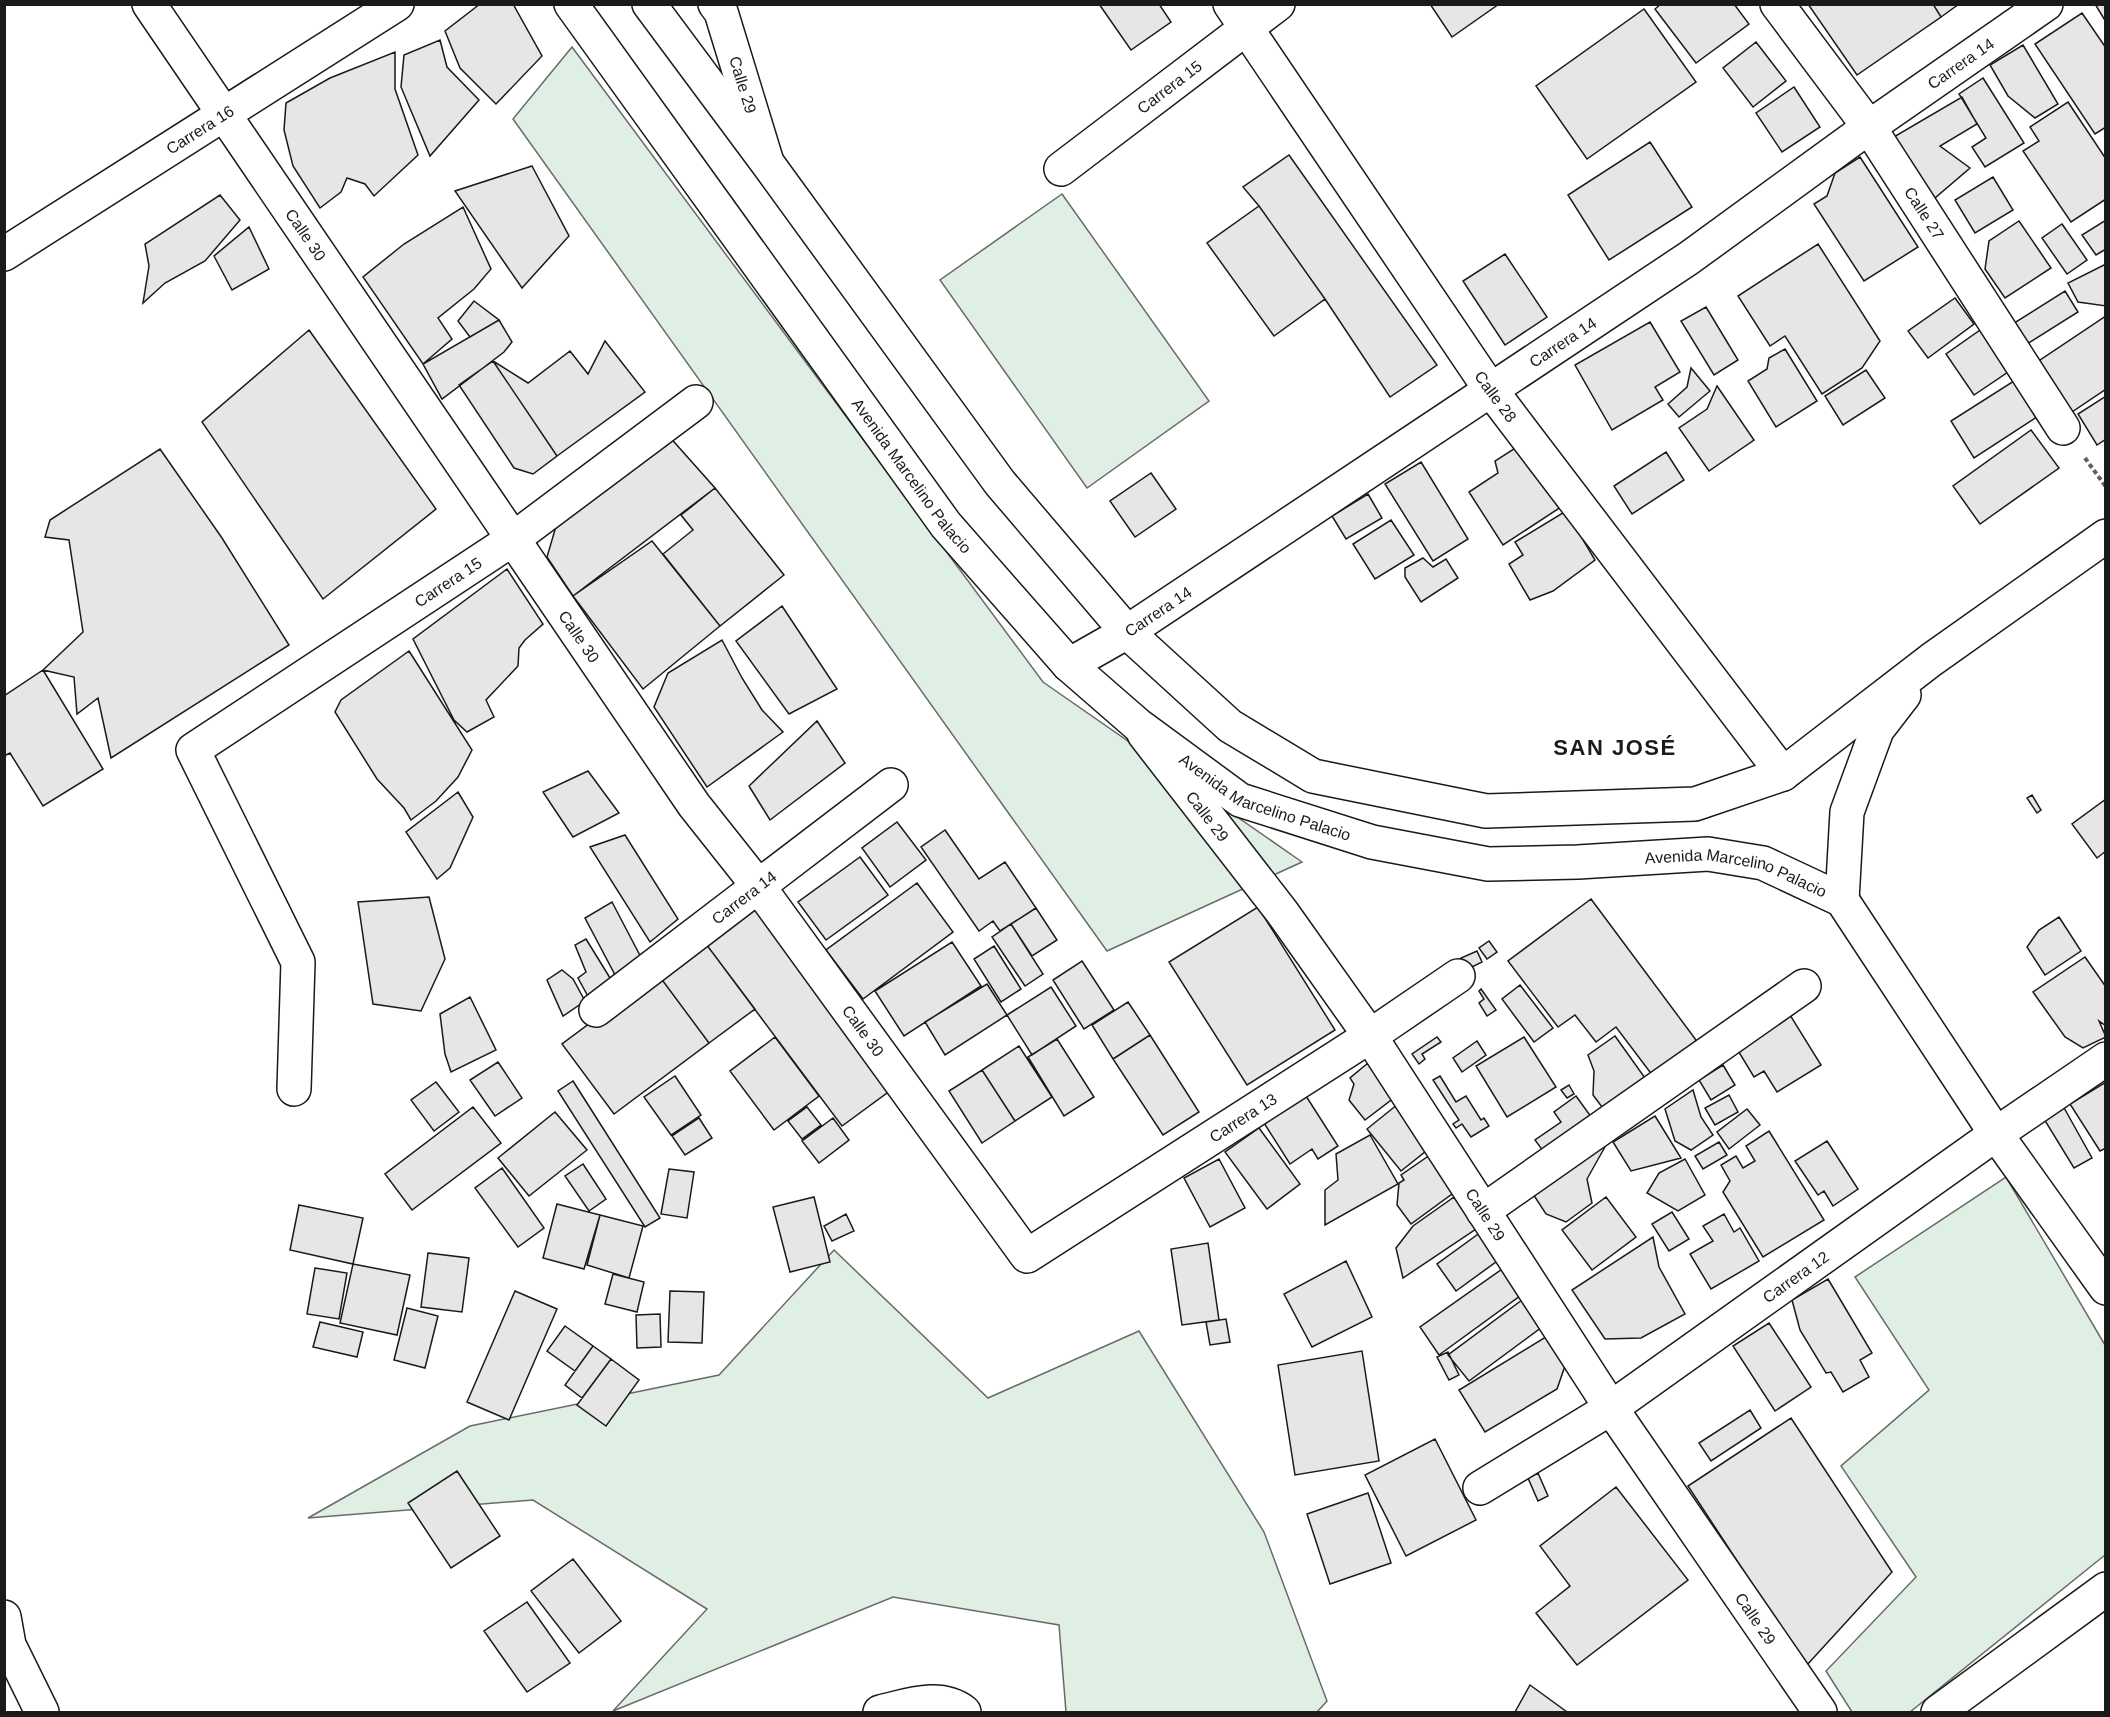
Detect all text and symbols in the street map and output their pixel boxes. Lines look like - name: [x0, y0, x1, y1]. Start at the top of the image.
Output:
- street label: Carrera 14: [1925, 35, 1997, 93]
- street label: Calle 29: [726, 54, 760, 115]
- street label: Carrera 15: [1134, 57, 1205, 117]
- street label: Carrera 16: [163, 102, 237, 158]
- street label: Calle 27: [1901, 184, 1947, 243]
- street label: Calle 30: [282, 206, 329, 264]
- street label: Carrera 14: [1526, 314, 1600, 371]
- street label: Calle 28: [1471, 368, 1520, 425]
- street label: Avenida Marcelino Palacio: [849, 395, 975, 557]
- street label: Carrera 15: [412, 554, 485, 610]
- street label: Carrera 14: [1122, 583, 1195, 640]
- street label: Calle 30: [555, 608, 603, 666]
- district label: SAN JOSÉ: [1553, 735, 1677, 760]
- street label: Avenida Marcelino Palacio: [1176, 751, 1353, 844]
- street label: Calle 29: [1183, 788, 1232, 845]
- street label: Avenida Marcelino Palacio: [1644, 846, 1829, 901]
- street label: Carrera 14: [709, 868, 780, 928]
- street label: Calle 30: [839, 1002, 887, 1060]
- street label: Carrera 13: [1206, 1090, 1280, 1146]
- street label: Calle 29: [1462, 1186, 1508, 1244]
- street label: Carrera 12: [1760, 1248, 1832, 1306]
- street label: Calle 29: [1732, 1590, 1779, 1648]

